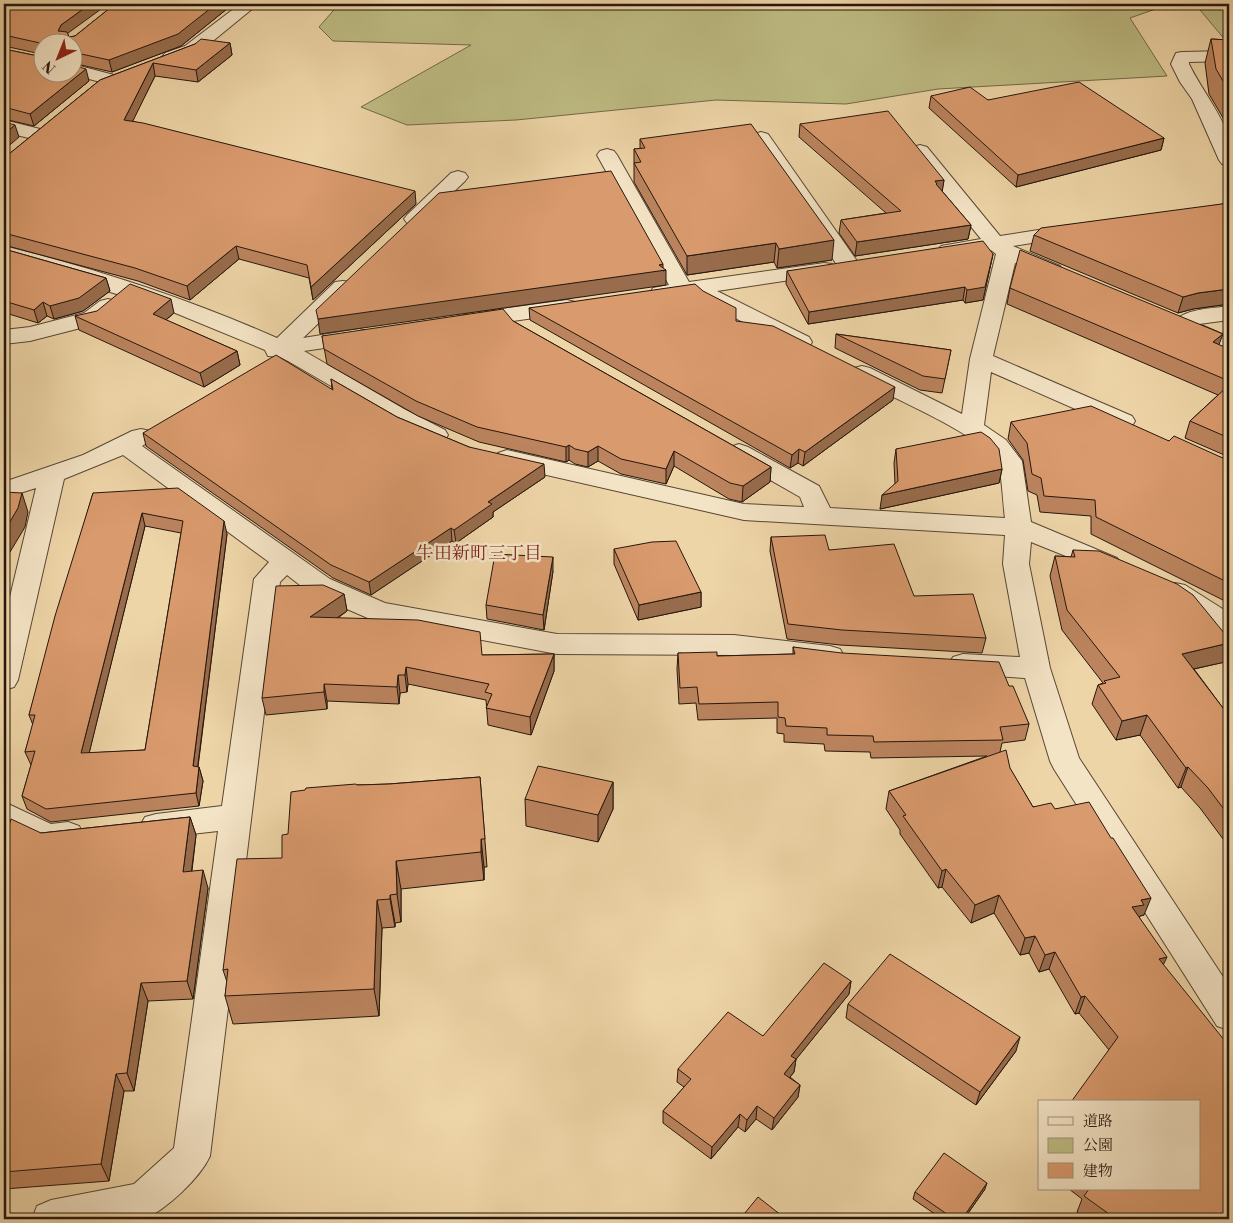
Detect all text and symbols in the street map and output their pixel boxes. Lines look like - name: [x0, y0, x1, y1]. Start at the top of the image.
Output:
- north arrow: [32, 32, 82, 82]
- text: N: [40, 56, 60, 77]
- district label: 牛田新町三丁目: [416, 542, 542, 565]
- legend: [1038, 1100, 1200, 1190]
- text: 道路: [1083, 1112, 1113, 1131]
- text: 公園: [1083, 1136, 1113, 1155]
- text: 建物: [1083, 1162, 1113, 1181]

